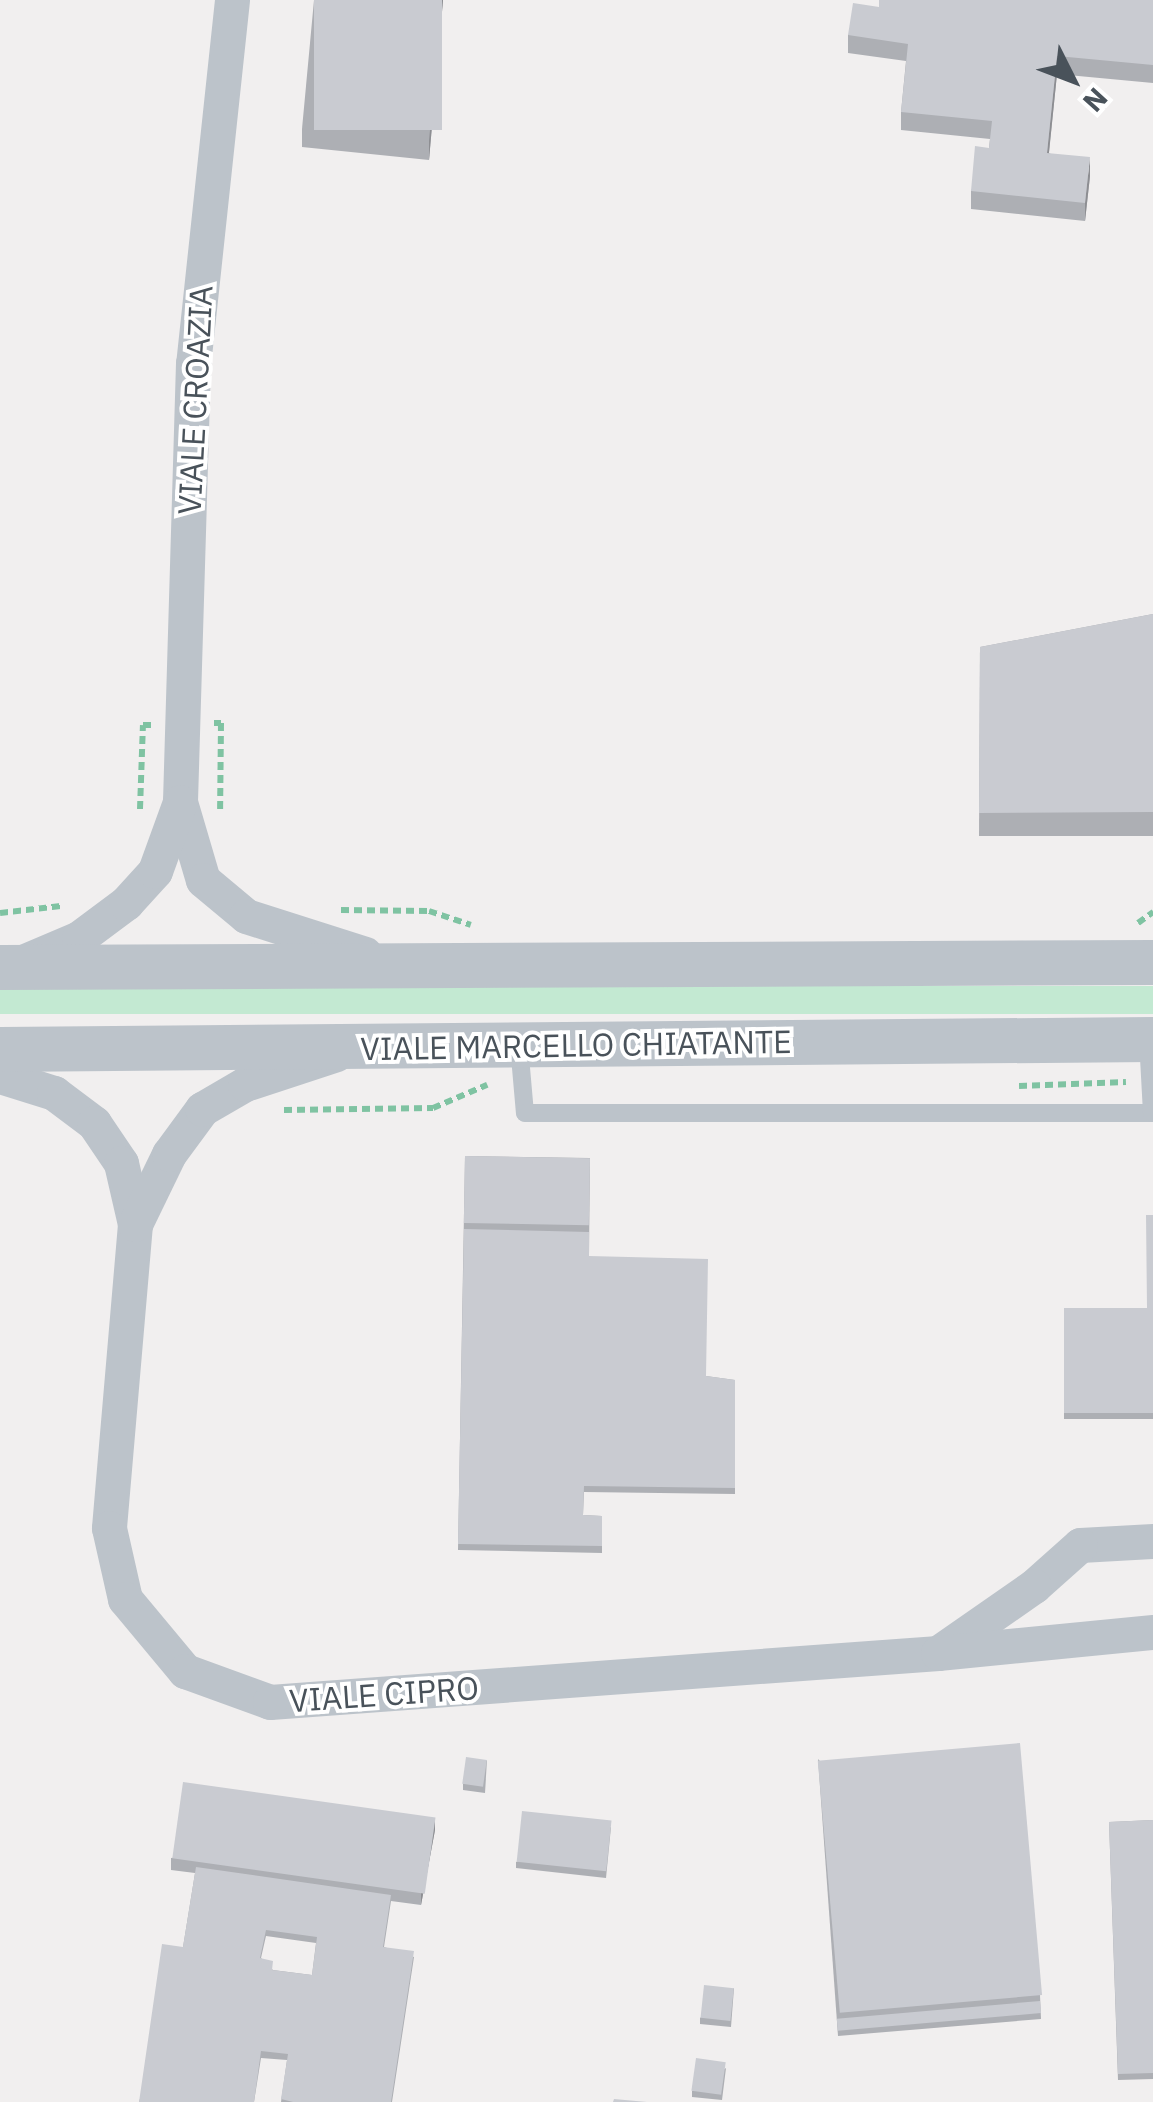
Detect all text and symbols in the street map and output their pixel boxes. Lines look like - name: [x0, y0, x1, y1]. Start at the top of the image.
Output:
- north arrow: [1023, 30, 1123, 130]
- text: N: [1075, 80, 1116, 120]
- street label: VIALE CROAZIA: [170, 284, 220, 516]
- street label: VIALE MARCELLO CHIATANTE: [360, 1022, 792, 1068]
- street label: VIALE CIPRO: [288, 1668, 480, 1720]

